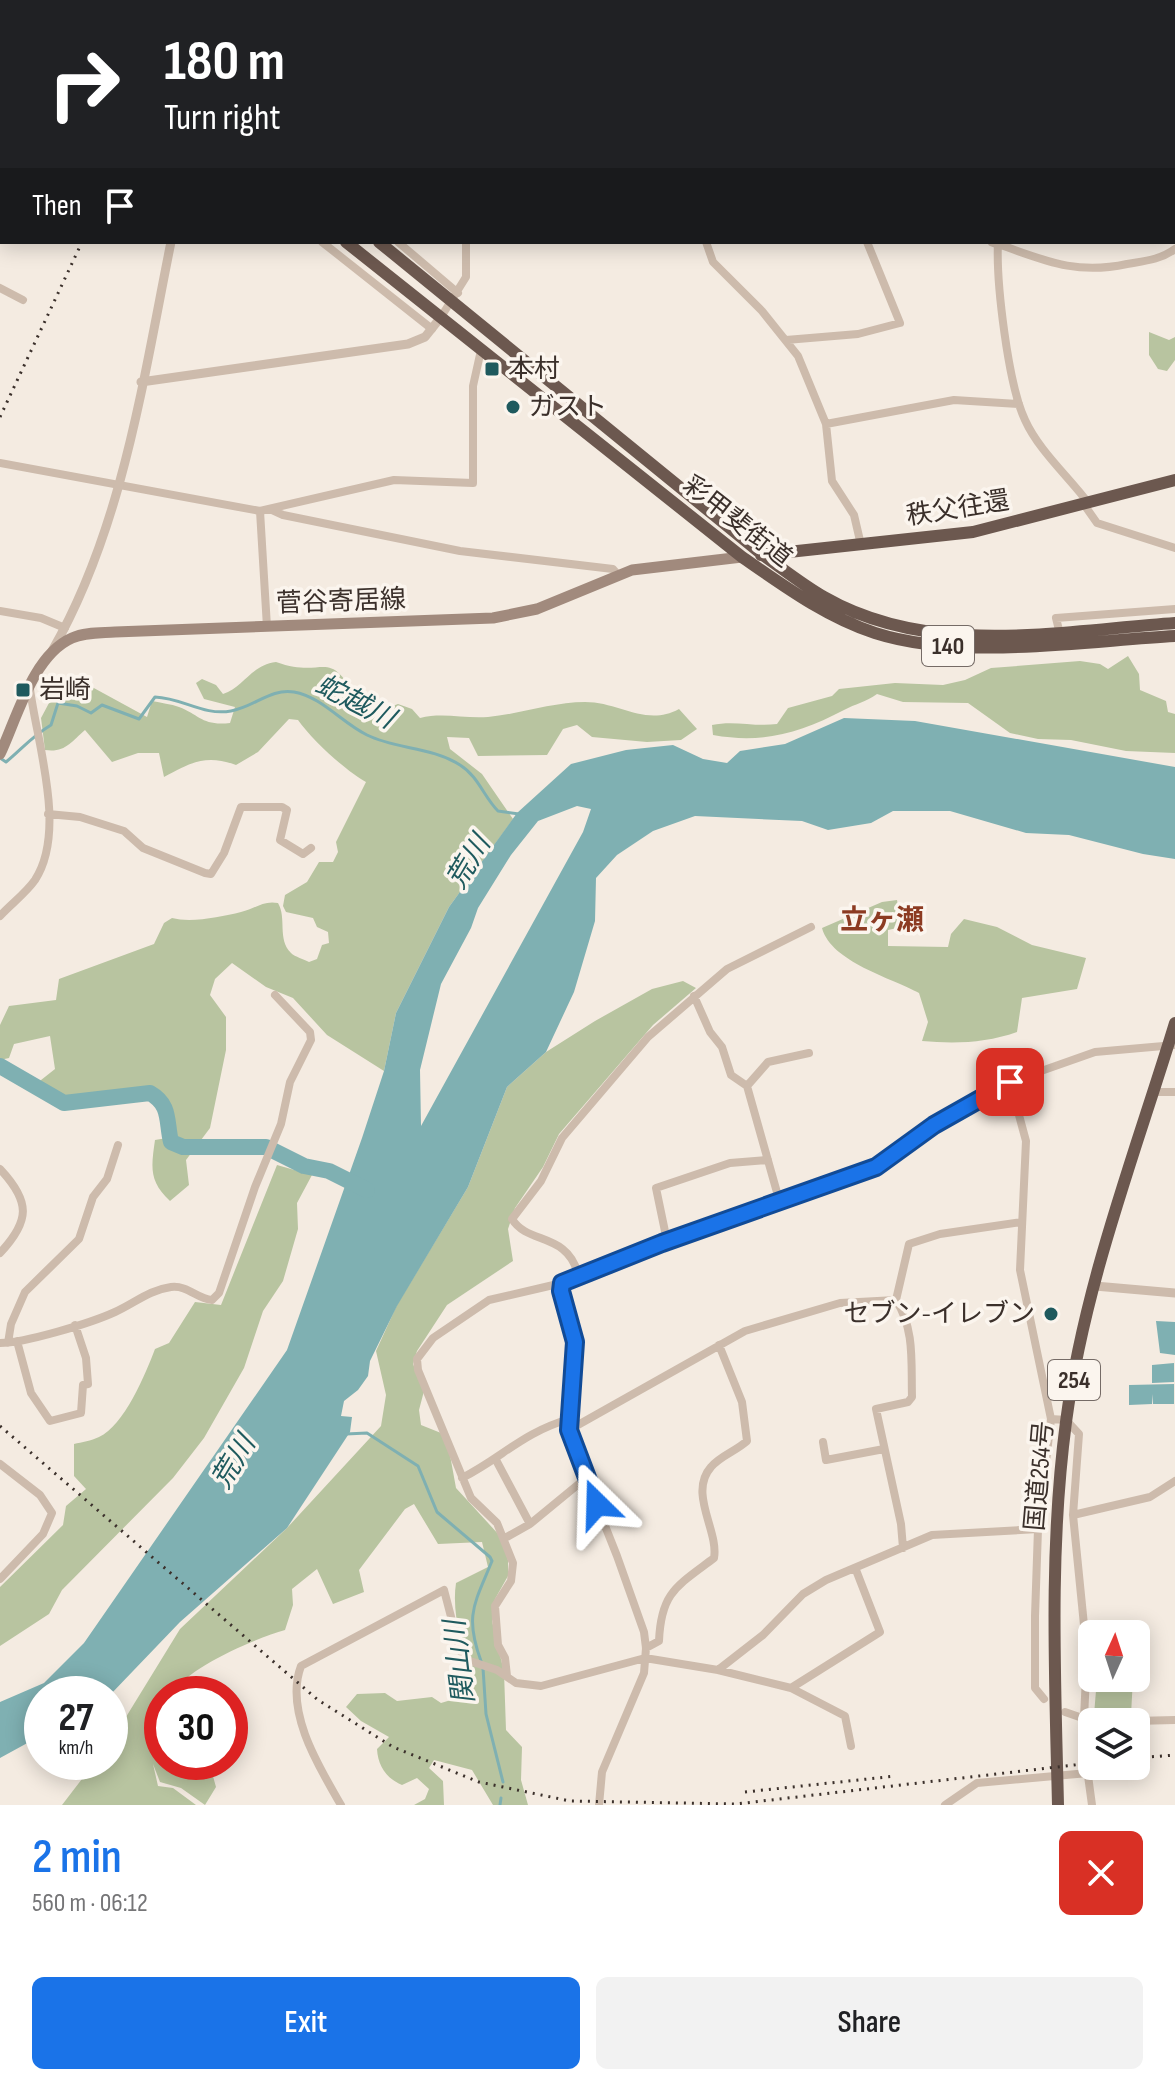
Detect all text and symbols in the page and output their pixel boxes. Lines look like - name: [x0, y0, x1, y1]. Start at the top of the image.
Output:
- text: 180 m: [164, 29, 285, 96]
- icon: right: [32, 32, 136, 136]
- text: Turn right: [164, 97, 281, 140]
- icon: arrive: [98, 184, 142, 228]
- text: Then: [32, 188, 82, 224]
- place label: 本村: [508, 354, 560, 385]
- marker: 本村: [483, 360, 501, 378]
- place label: ガスト: [529, 392, 607, 423]
- marker: ガスト: [504, 398, 522, 416]
- street label: 彩甲斐街道: [676, 470, 798, 574]
- street label: 秩父往還: [904, 486, 1012, 532]
- street label: 菅谷寄居線: [275, 584, 407, 620]
- road number: 140: [922, 626, 974, 666]
- water label: 蛇越川: [310, 668, 403, 737]
- place label: 岩崎: [39, 675, 91, 706]
- marker: 岩崎: [14, 681, 32, 699]
- water label: 荒川: [440, 827, 499, 895]
- district label: 立ヶ瀬: [840, 904, 924, 937]
- pin: [976, 1048, 1044, 1116]
- icon: arrive: [988, 1060, 1032, 1104]
- place label: セブン-イレブン: [843, 1299, 1035, 1330]
- marker: セブン-イレブン: [1042, 1305, 1060, 1323]
- road number: 254: [1048, 1360, 1100, 1400]
- street label: 国道254号: [1020, 1420, 1060, 1532]
- water label: 荒川: [205, 1427, 264, 1495]
- position arrow: [555, 1462, 639, 1546]
- water label: 関山川: [438, 1615, 481, 1706]
- north arrow: [1078, 1620, 1150, 1692]
- map controls: [1078, 1620, 1150, 1780]
- speed limit sign: 30: [144, 1676, 248, 1780]
- text: 27: [59, 1694, 93, 1742]
- button: layers: [1078, 1708, 1150, 1780]
- text: km/h: [59, 1736, 93, 1760]
- text: 2 min: [32, 1829, 122, 1886]
- button: close: [1059, 1831, 1143, 1915]
- text: 560 m · 06:12: [32, 1888, 148, 1919]
- button: Exit: [32, 1977, 580, 2069]
- button: Share: [596, 1977, 1143, 2069]

